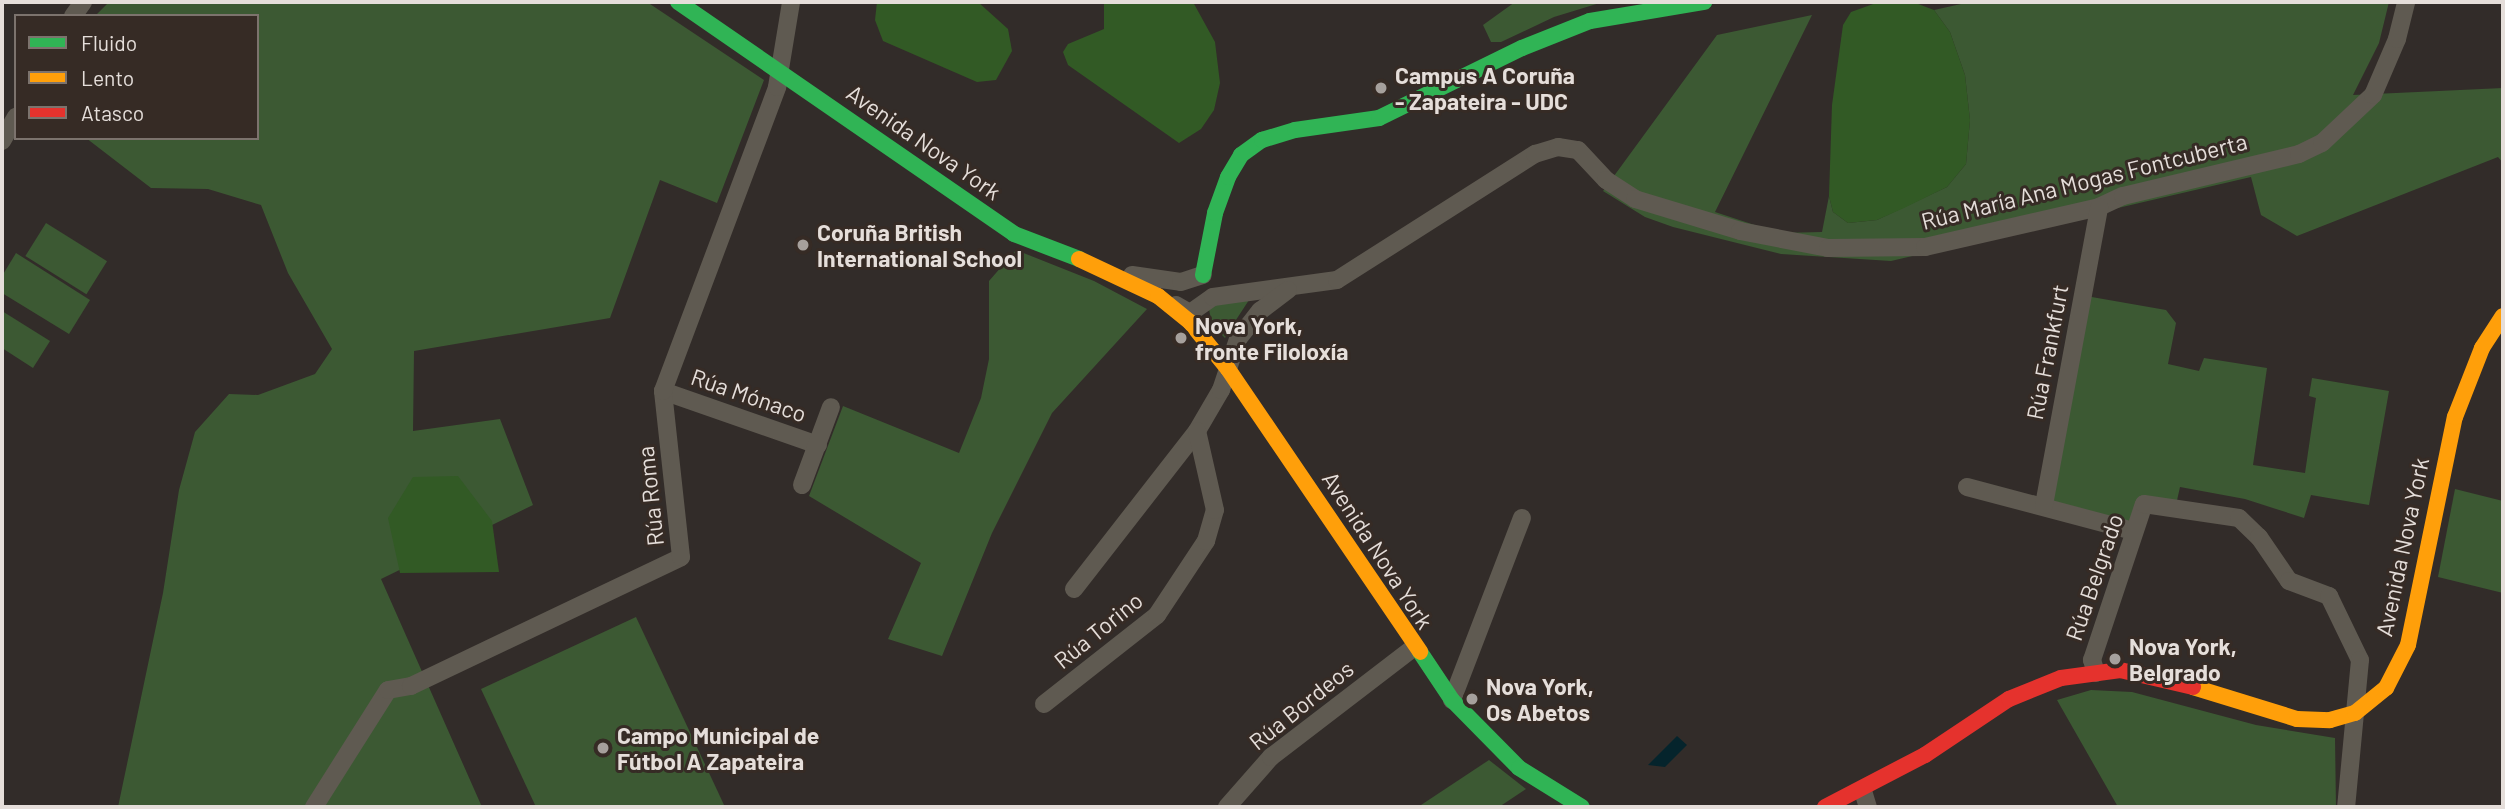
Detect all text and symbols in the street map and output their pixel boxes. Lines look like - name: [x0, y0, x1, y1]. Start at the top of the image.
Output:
- legend: [14, 14, 259, 140]
- text: Fluido: [81, 30, 137, 55]
- place label: Campus A Coruña - Zapateira - UDC: [1395, 61, 1575, 115]
- text: Lento: [81, 65, 134, 90]
- street label: Avenida Nova York: [842, 79, 1006, 205]
- marker: Campus A Coruña - Zapateira - UDC: [1373, 80, 1389, 96]
- text: Atasco: [81, 100, 144, 125]
- street label: Rúa María Ana Mogas Fontcuberta: [1918, 127, 2250, 235]
- place label: Coruña British International School: [817, 218, 1022, 272]
- marker: Coruña British International School: [795, 237, 811, 253]
- street label: Rúa Frankfurt: [2020, 282, 2074, 422]
- place label: Nova York, fronte Filoloxía: [1195, 311, 1348, 365]
- marker: Nova York, fronte Filoloxía: [1173, 330, 1189, 346]
- street label: Rúa Mónaco: [688, 362, 810, 428]
- street label: Rúa Roma: [631, 445, 669, 547]
- street label: Avenida Nova York: [2370, 455, 2434, 639]
- street label: Avenida Nova York: [1317, 466, 1439, 634]
- street label: Rúa Belgrado: [2059, 510, 2129, 644]
- street label: Rúa Torino: [1048, 586, 1148, 674]
- place label: Nova York, Belgrado: [2129, 632, 2237, 686]
- marker: Nova York, Belgrado: [2107, 651, 2123, 667]
- street label: Rúa Bordeos: [1243, 654, 1359, 756]
- place label: Nova York, Os Abetos: [1486, 672, 1594, 726]
- marker: Nova York, Os Abetos: [1464, 691, 1480, 707]
- place label: Campo Municipal de Fútbol A Zapateira: [617, 721, 819, 775]
- marker: Campo Municipal de Fútbol A Zapateira: [595, 740, 611, 756]

